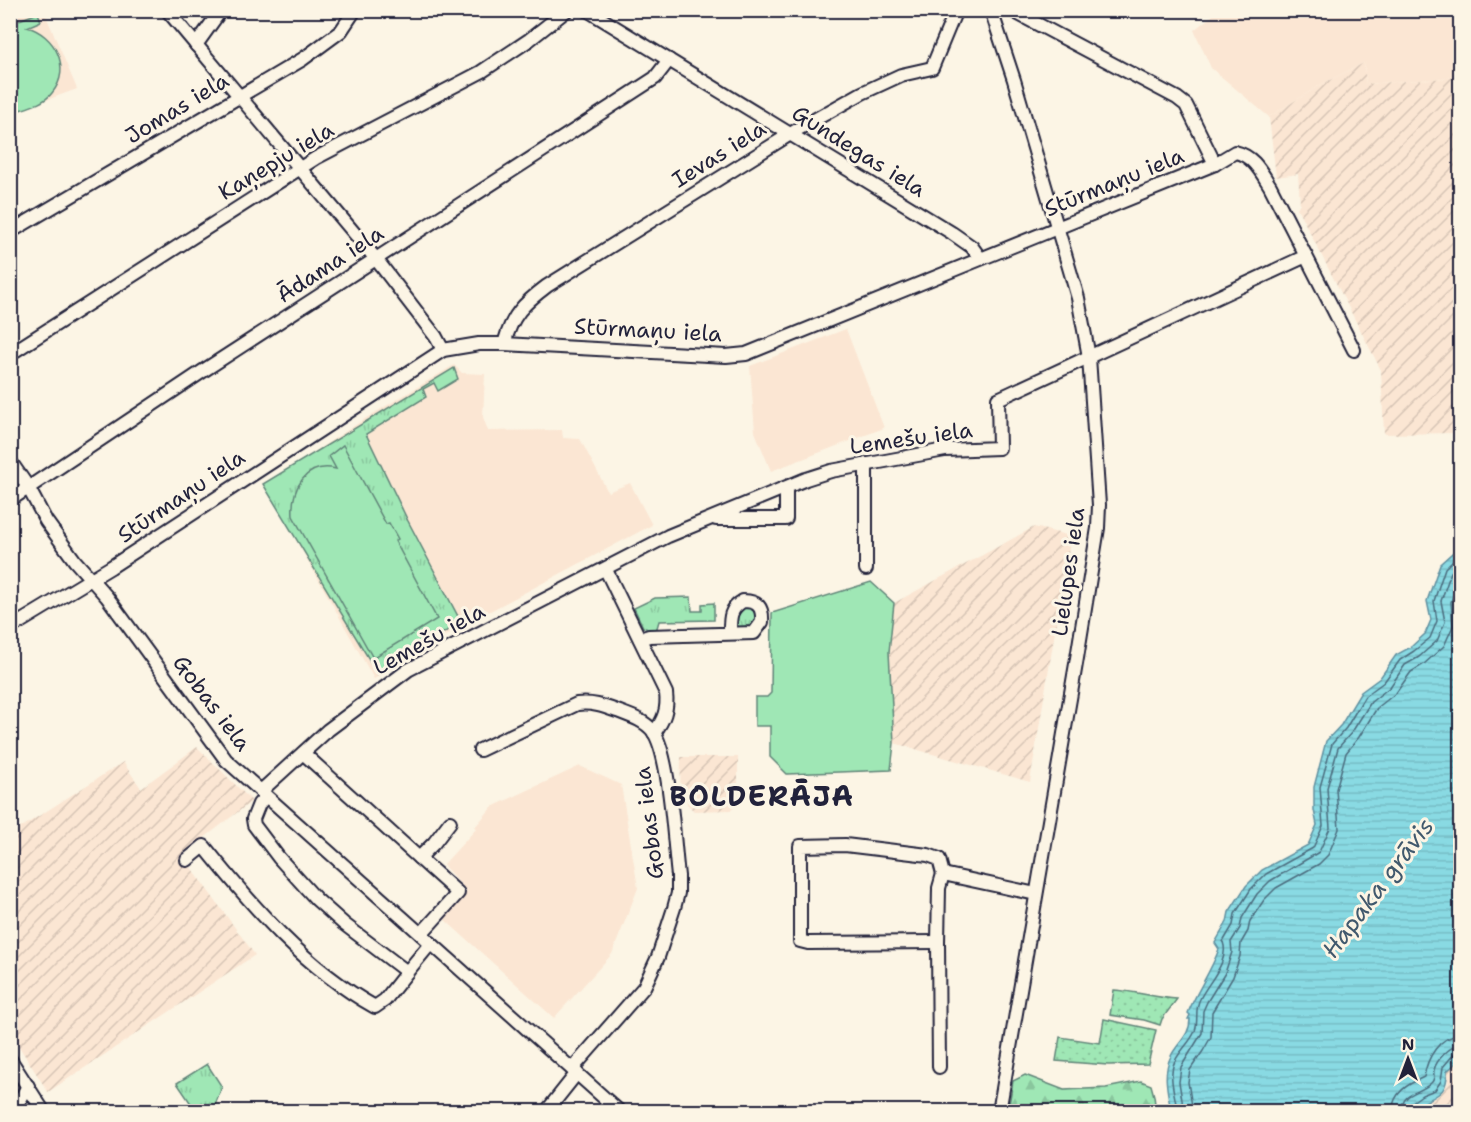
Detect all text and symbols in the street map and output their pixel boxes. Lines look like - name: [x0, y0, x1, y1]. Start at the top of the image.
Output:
- street label: Jomas iela: [120, 66, 234, 150]
- street label: Gundegas iela: [787, 98, 932, 204]
- street label: Ievas iela: [667, 114, 772, 194]
- street label: Kaņepju iela: [213, 115, 340, 208]
- street label: Stūrmaņu iela: [1040, 141, 1189, 224]
- street label: Ādama iela: [271, 218, 389, 309]
- street label: Stūrmaņu iela: [573, 312, 723, 349]
- street label: Lemešu iela: [848, 415, 975, 461]
- street label: Stūrmaņu iela: [112, 442, 251, 550]
- street label: Lielupes iela: [1045, 505, 1091, 638]
- street label: Lemešu iela: [368, 596, 490, 682]
- street label: Gobas iela: [166, 649, 258, 757]
- street label: Gobas iela: [628, 765, 670, 881]
- district label: BOLDERĀJA: [670, 777, 854, 815]
- water label: Hapaka grāvis: [1315, 811, 1441, 965]
- north arrow: [1378, 1029, 1438, 1089]
- text: N: [1402, 1034, 1414, 1055]

